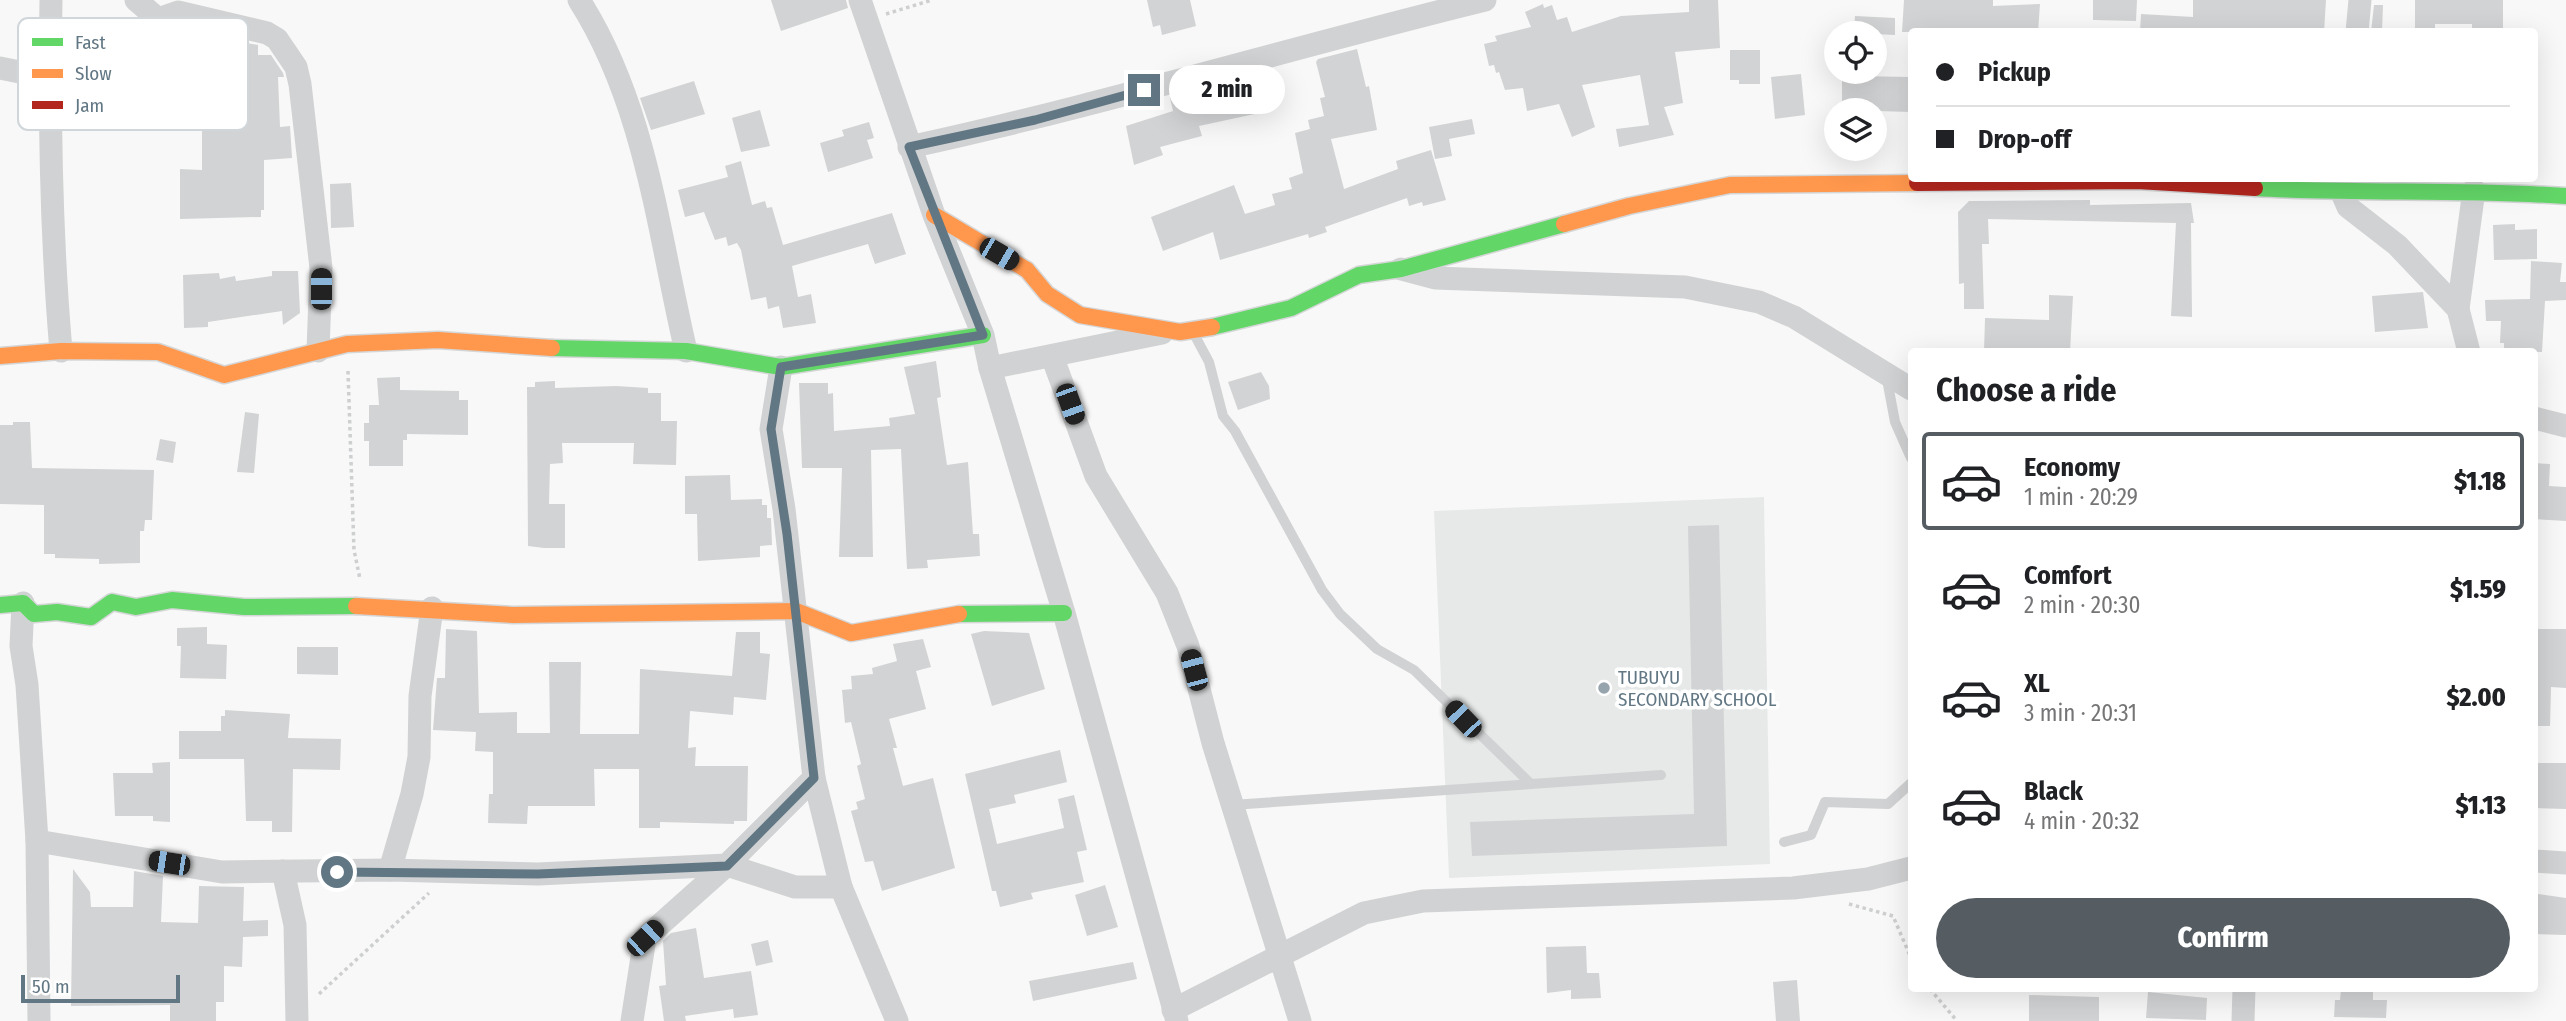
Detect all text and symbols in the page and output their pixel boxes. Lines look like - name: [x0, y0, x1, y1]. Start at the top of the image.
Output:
- legend: [18, 18, 248, 130]
- map controls: [1824, 21, 1887, 161]
- button: locate: [1824, 21, 1887, 84]
- text: Fast: [75, 31, 106, 54]
- text: Pickup: [1978, 57, 2051, 88]
- text: Slow: [75, 62, 112, 85]
- callout: 2 min: [1168, 66, 1284, 114]
- route end: [1128, 74, 1160, 106]
- text: 2 min: [1202, 75, 1252, 103]
- text: Jam: [75, 94, 104, 117]
- button: layers: [1824, 98, 1887, 161]
- text: Drop-off: [1978, 124, 2071, 155]
- car: [976, 234, 1023, 274]
- car: [311, 268, 332, 310]
- text: Choose a ride: [1936, 371, 2117, 409]
- car: [1053, 381, 1088, 427]
- icon: car: [1940, 450, 2003, 513]
- text: Economy: [2024, 452, 2120, 483]
- text: $1.18: [2454, 466, 2506, 497]
- text: 1 min · 20:29: [2024, 483, 2138, 511]
- icon: car: [1940, 558, 2003, 621]
- text: Comfort: [2024, 560, 2112, 591]
- text: $1.59: [2450, 574, 2506, 605]
- text: 2 min · 20:30: [2024, 591, 2140, 619]
- car: [1179, 647, 1210, 693]
- place label: TUBUYU SECONDARY SCHOOL: [1618, 666, 1777, 711]
- icon: car: [1940, 666, 2003, 729]
- text: XL: [2024, 668, 2050, 699]
- marker: TUBUYU SECONDARY SCHOOL: [1596, 680, 1612, 696]
- text: $2.00: [2446, 682, 2506, 713]
- car: [1441, 697, 1486, 741]
- text: 3 min · 20:31: [2024, 699, 2137, 727]
- icon: car: [1940, 774, 2003, 837]
- text: Black: [2024, 776, 2083, 807]
- text: $1.13: [2455, 790, 2506, 821]
- text: 4 min · 20:32: [2024, 807, 2139, 835]
- car: [147, 849, 192, 877]
- route start: [321, 856, 353, 888]
- button: Confirm: [1936, 898, 2510, 978]
- car: [623, 916, 668, 960]
- scale bar: [21, 972, 180, 1004]
- text: 50 m: [32, 975, 70, 998]

